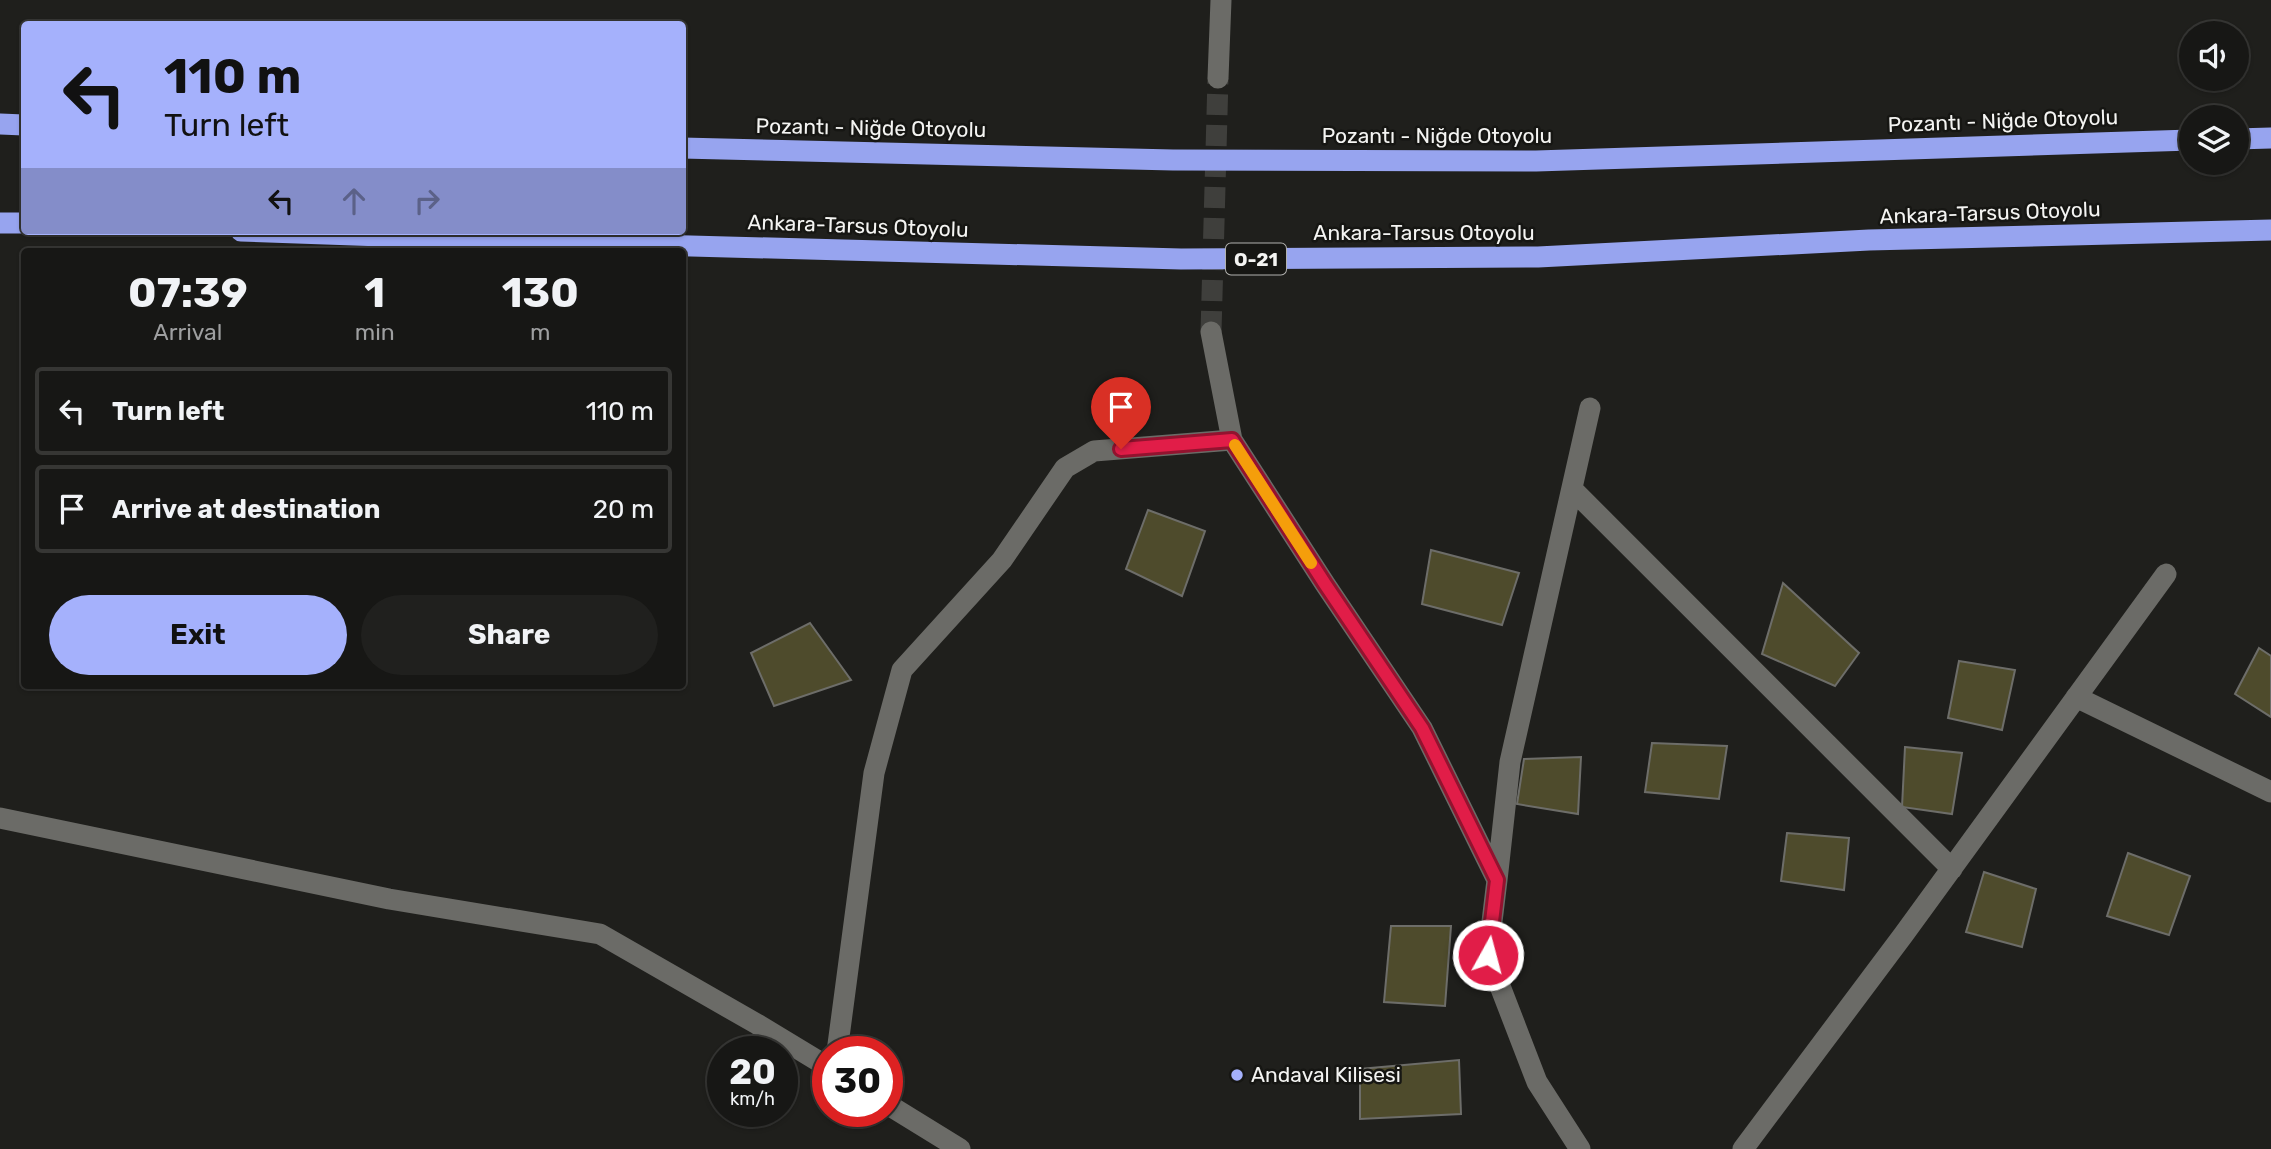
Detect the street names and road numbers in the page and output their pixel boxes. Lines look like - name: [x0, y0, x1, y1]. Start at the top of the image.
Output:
- street label: Pozantı - Niğde Otoyolu: [1887, 104, 2119, 137]
- street label: Pozantı - Niğde Otoyolu: [756, 113, 986, 142]
- street label: Pozantı - Niğde Otoyolu: [1322, 123, 1552, 148]
- street label: Ankara-Tarsus Otoyolu: [1879, 196, 2101, 229]
- street label: Ankara-Tarsus Otoyolu: [747, 209, 969, 242]
- street label: Ankara-Tarsus Otoyolu: [1313, 220, 1535, 245]
- road number: O-21: [1226, 244, 1286, 274]

